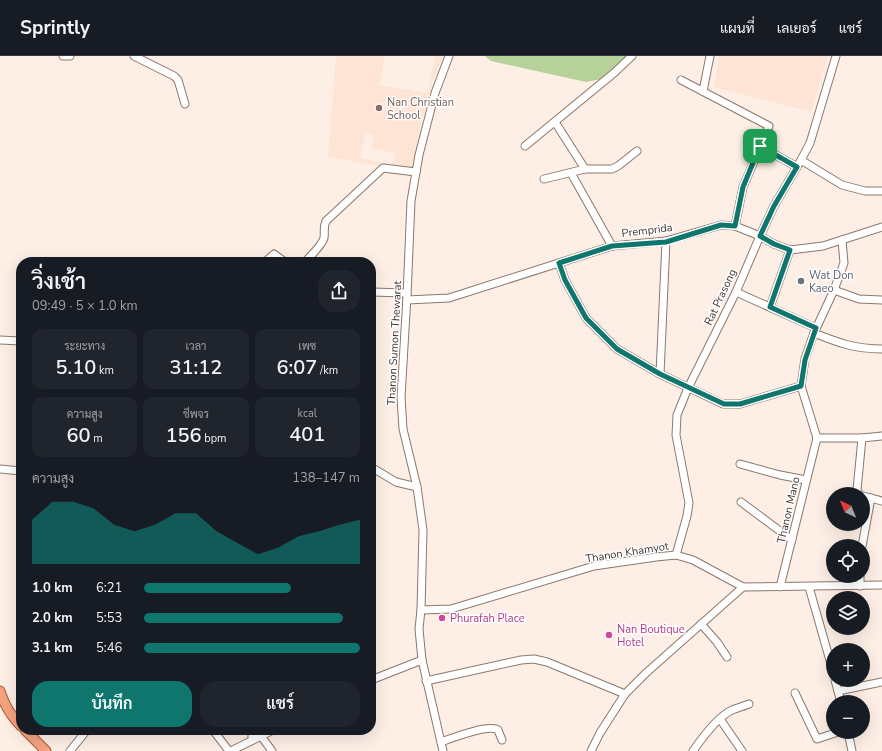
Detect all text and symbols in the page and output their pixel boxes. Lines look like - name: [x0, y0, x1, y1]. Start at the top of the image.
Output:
- text: Sprintly: [20, 15, 90, 41]
- text: แผนที่: [720, 19, 755, 38]
- text: เลเยอร์: [777, 19, 817, 38]
- text: แชร์: [839, 19, 862, 38]
- place label: Nan Christian School: [387, 95, 454, 123]
- marker: Nan Christian School: [374, 103, 384, 113]
- pin: [743, 129, 777, 163]
- icon: arrive: [749, 135, 771, 157]
- street label: Premprida: [621, 220, 674, 241]
- text: วิ่งเช้า: [32, 267, 86, 297]
- street label: Rat Prasong: [701, 267, 740, 328]
- place label: Wat Don Kaeo: [809, 268, 854, 296]
- button: share: [318, 270, 360, 312]
- marker: Wat Don Kaeo: [796, 276, 806, 286]
- street label: Thanon Sumon Thewarat: [384, 280, 405, 406]
- text: 09:49 · 5 × 1.0 km: [32, 297, 138, 315]
- text: ระยะทาง: [64, 339, 105, 354]
- text: เวลา: [186, 339, 206, 354]
- text: เพซ: [298, 339, 316, 354]
- text: 5.10: [55, 354, 96, 381]
- text: 31:12: [170, 354, 222, 381]
- text: 6:07: [277, 354, 317, 381]
- text: km: [96, 363, 114, 378]
- text: /km: [317, 363, 338, 378]
- text: kcal: [298, 406, 317, 421]
- text: ความสูง: [67, 407, 103, 422]
- text: ชีพจร: [183, 407, 209, 422]
- text: 401: [289, 421, 325, 448]
- text: 60: [67, 422, 91, 449]
- text: 156: [165, 422, 201, 449]
- text: m: [91, 431, 103, 446]
- text: bpm: [201, 431, 227, 446]
- text: 138–147 m: [292, 469, 360, 487]
- text: ความสูง: [32, 470, 74, 488]
- street label: Thanon Mano: [774, 475, 803, 545]
- north arrow: [826, 487, 870, 531]
- map controls: [826, 487, 870, 739]
- street label: Thanon Khamyot: [584, 538, 670, 566]
- button: locate: [826, 539, 870, 583]
- text: 1.0 km: [32, 579, 73, 597]
- text: 6:21: [96, 579, 122, 597]
- button: layers: [826, 591, 870, 635]
- text: 2.0 km: [32, 609, 73, 627]
- text: 5:53: [96, 609, 122, 627]
- place label: Phurafah Place: [450, 611, 525, 626]
- marker: Phurafah Place: [437, 613, 447, 623]
- place label: Nan Boutique Hotel: [617, 622, 685, 650]
- marker: Nan Boutique Hotel: [604, 630, 614, 640]
- text: 3.1 km: [32, 639, 73, 657]
- text: 5:46: [96, 639, 122, 657]
- button: +: [826, 643, 870, 687]
- button: บันทึก: [32, 681, 192, 727]
- button: แชร์: [200, 681, 360, 727]
- button: −: [826, 695, 870, 739]

